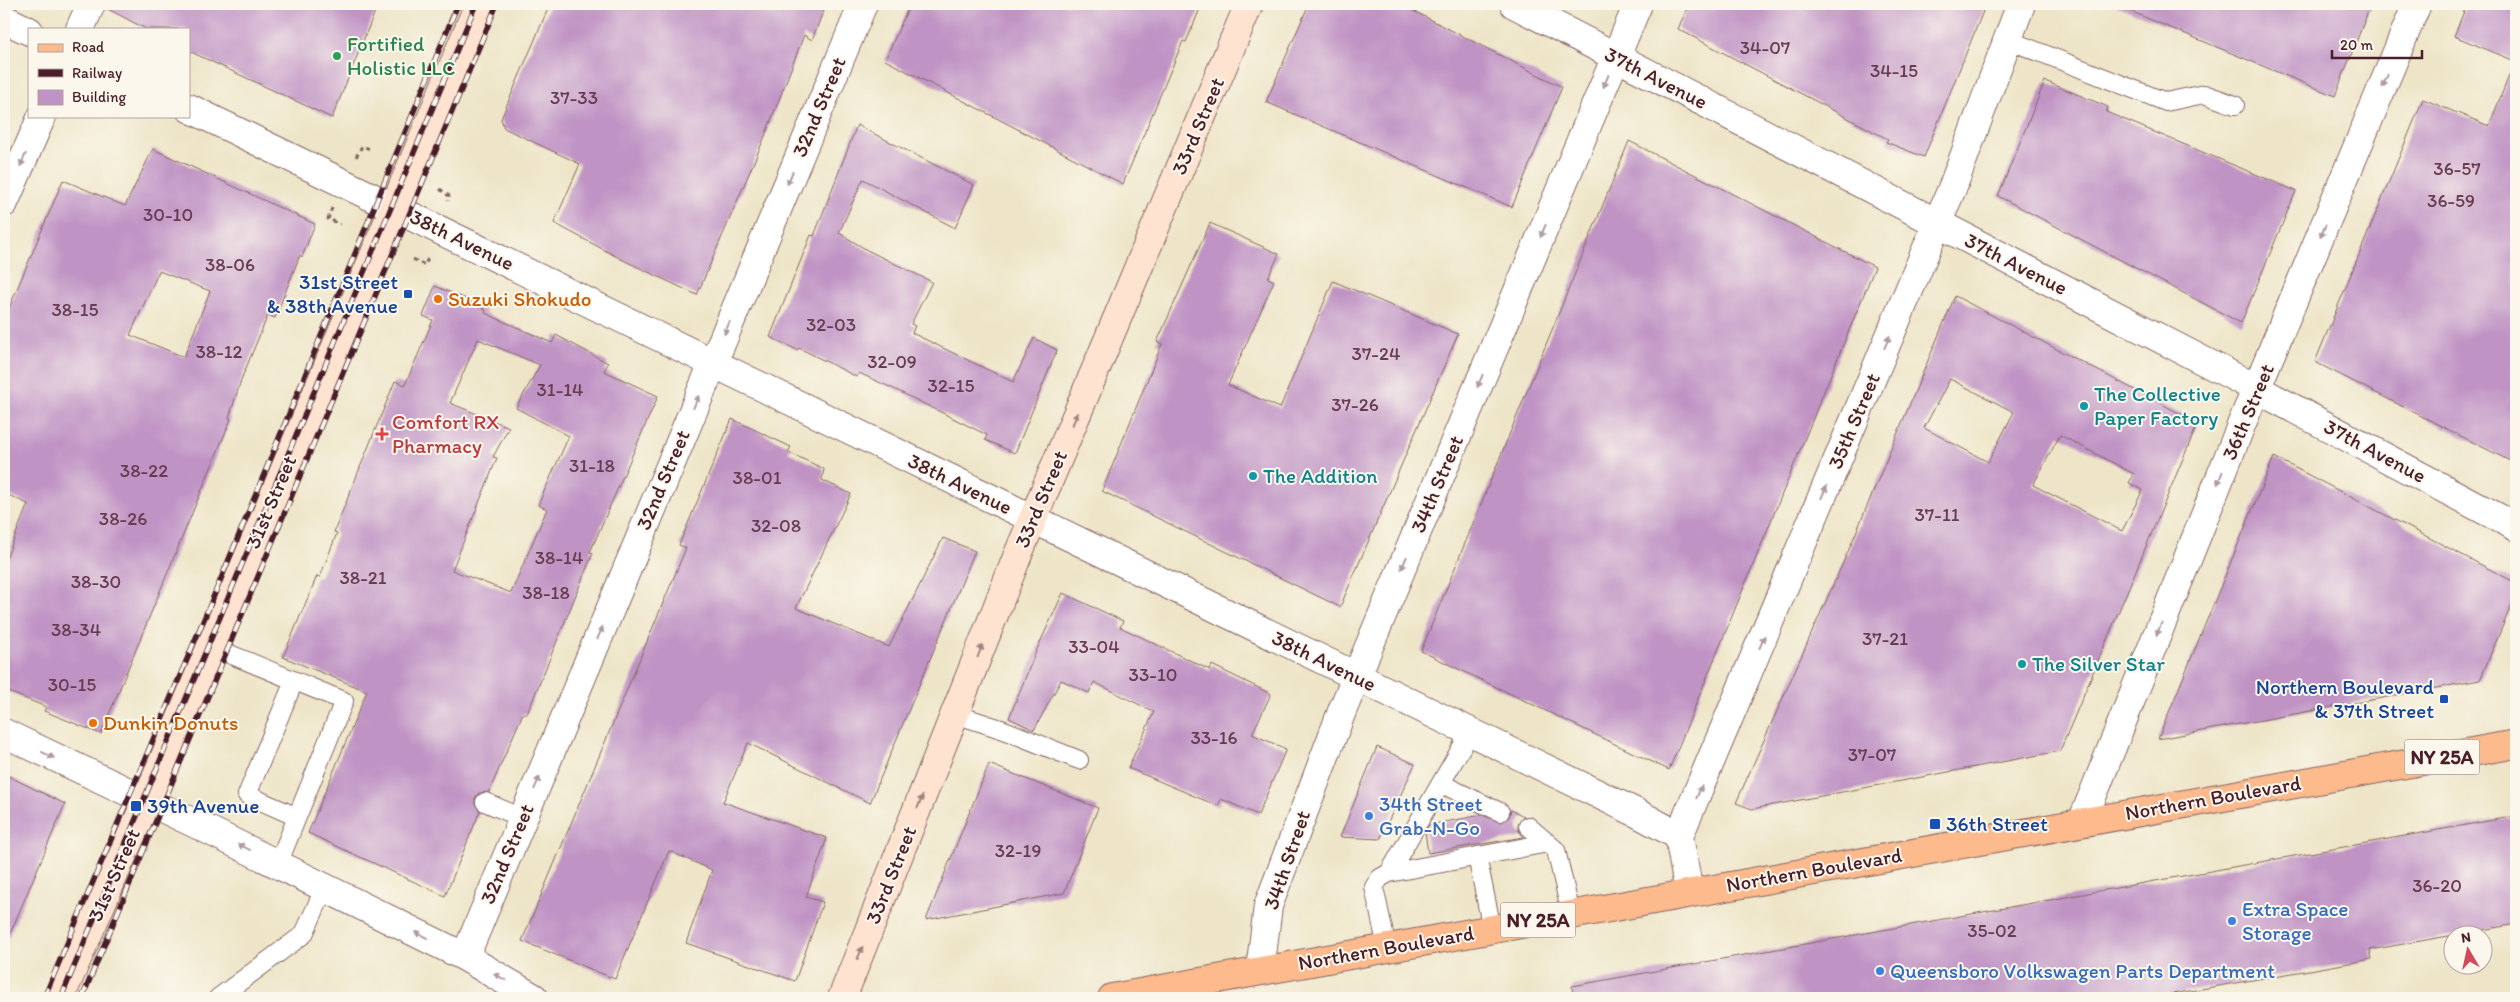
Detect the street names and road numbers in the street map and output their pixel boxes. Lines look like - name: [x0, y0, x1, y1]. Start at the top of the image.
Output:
- street label: 37th Avenue: [1601, 41, 1712, 114]
- street label: 32nd Street: [786, 53, 851, 161]
- street label: 33rd Street: [1166, 73, 1229, 178]
- street label: 38th Avenue: [406, 204, 518, 276]
- street label: 37th Avenue: [1961, 227, 2072, 300]
- street label: 36th Street: [2216, 360, 2279, 464]
- street label: 35th Street: [1822, 369, 1885, 472]
- street label: 37th Avenue: [2320, 413, 2430, 488]
- street label: 32nd Street: [630, 426, 695, 534]
- street label: 34th Street: [1405, 431, 1468, 536]
- street label: 33rd Street: [1009, 446, 1072, 551]
- street label: 38th Avenue: [904, 448, 1016, 520]
- street label: 31st Street: [240, 451, 301, 552]
- street label: 38th Avenue: [1268, 625, 1380, 697]
- road number: NY 25A: [2404, 740, 2480, 774]
- street label: Northern Boulevard: [2123, 770, 2303, 825]
- street label: 32nd Street: [474, 800, 539, 908]
- street label: 34th Street: [1258, 807, 1315, 913]
- street label: 33rd Street: [860, 822, 921, 927]
- street label: 31st Street: [82, 824, 145, 925]
- street label: Northern Boulevard: [1724, 842, 1904, 897]
- road number: NY 25A: [1500, 902, 1576, 938]
- street label: Northern Boulevard: [1296, 920, 1476, 975]

